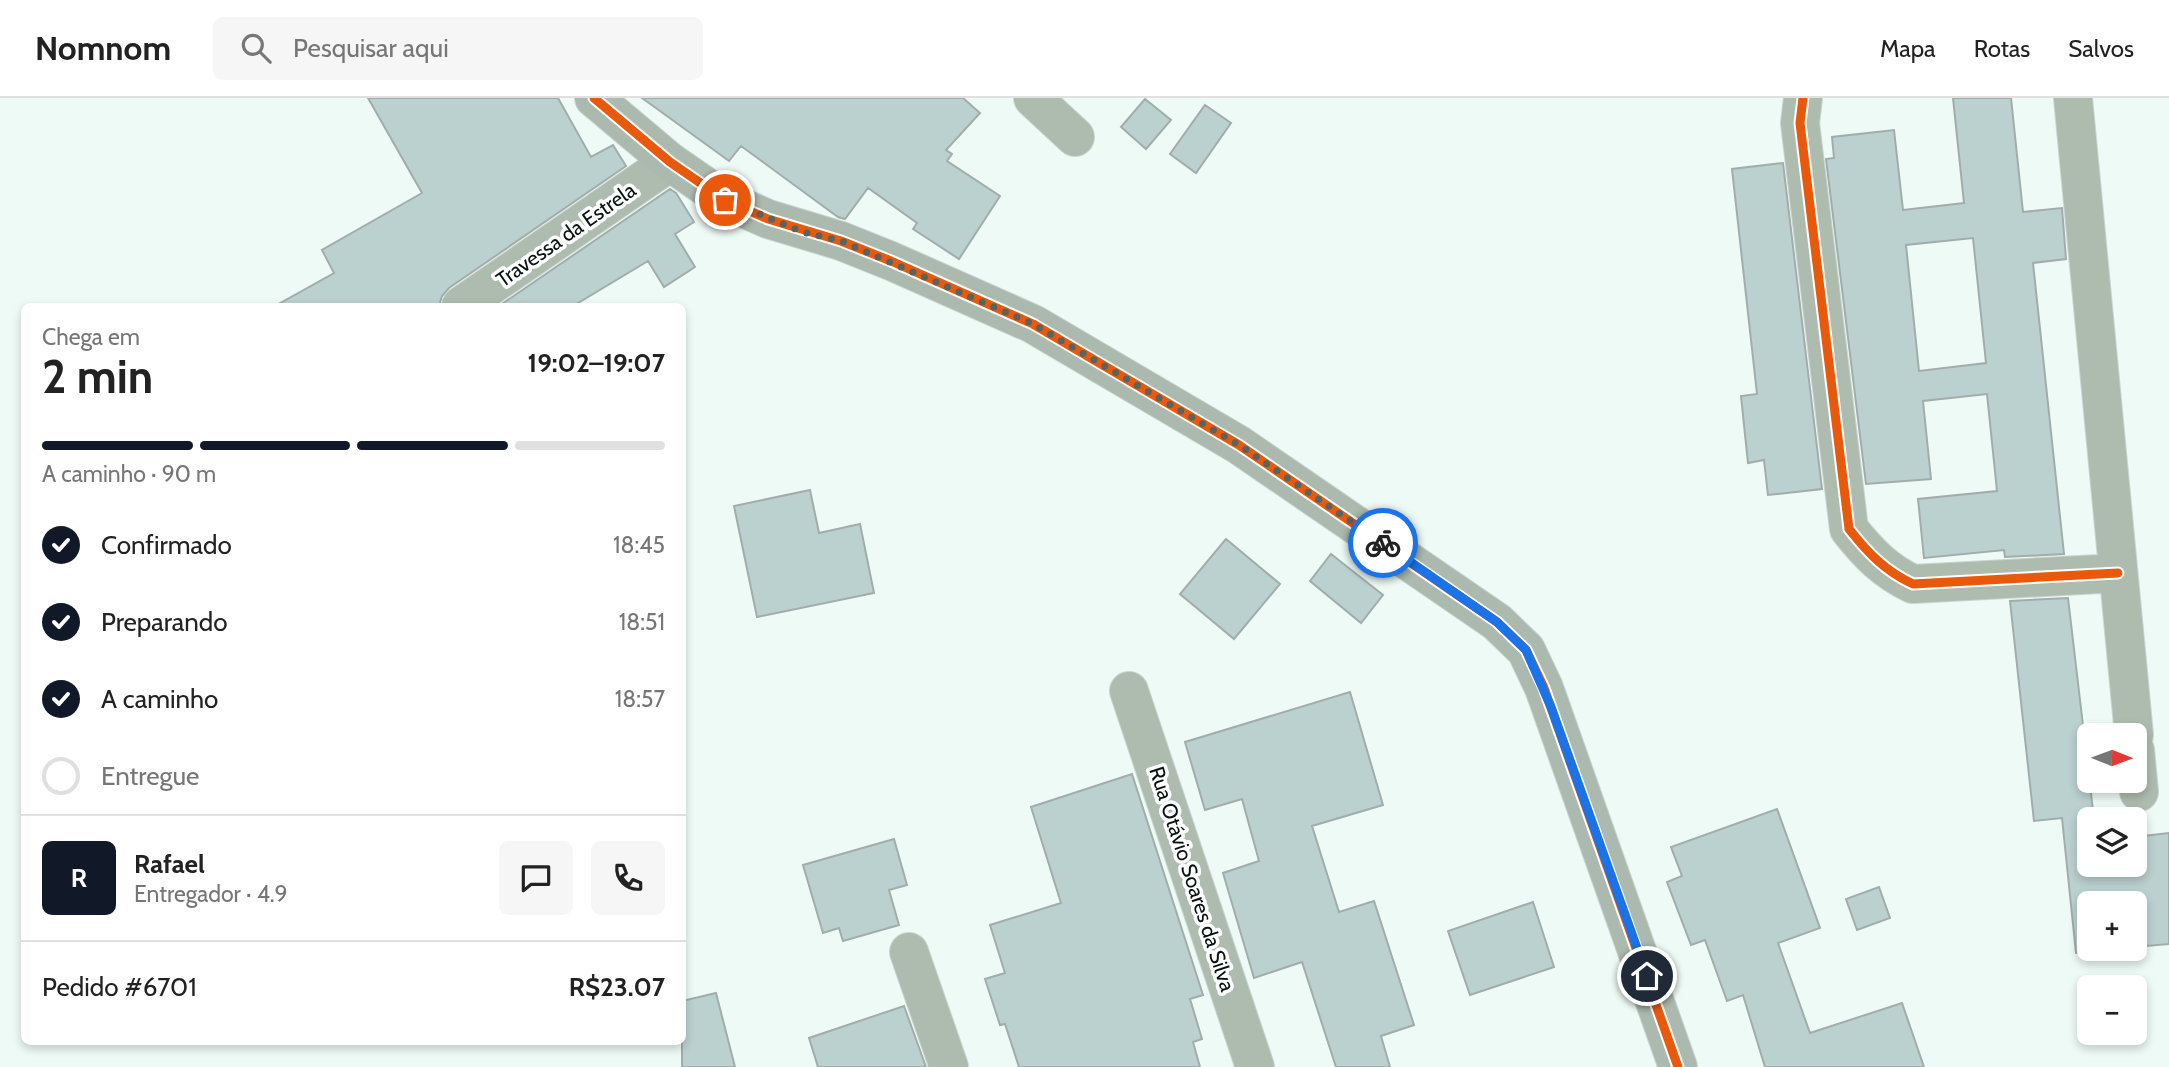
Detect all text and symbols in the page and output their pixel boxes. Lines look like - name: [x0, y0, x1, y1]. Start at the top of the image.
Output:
- search box: [213, 17, 703, 80]
- text: Nomnom: [35, 28, 171, 68]
- icon: search: [237, 29, 275, 67]
- text: Pesquisar aqui: [293, 32, 449, 64]
- text: Mapa: [1880, 34, 1936, 63]
- text: Rotas: [1974, 34, 2030, 63]
- text: Salvos: [2068, 34, 2134, 63]
- pin: [695, 170, 755, 230]
- street label: Travessa da Estrela: [491, 177, 640, 292]
- icon: bag: [706, 181, 744, 219]
- text: Chega em: [42, 323, 140, 351]
- text: 19:02–19:07: [528, 347, 665, 379]
- text: 2 min: [42, 349, 153, 405]
- text: A caminho · 90 m: [42, 460, 216, 488]
- courier: [1348, 508, 1418, 578]
- icon: bike: [1364, 524, 1402, 562]
- icon: check: [42, 526, 80, 564]
- text: Confirmado: [101, 529, 232, 561]
- text: 18:45: [613, 531, 665, 559]
- icon: check: [42, 603, 80, 641]
- text: Preparando: [101, 606, 228, 638]
- text: 18:51: [619, 608, 665, 636]
- icon: check: [42, 680, 80, 718]
- text: A caminho: [101, 683, 218, 715]
- text: 18:57: [615, 685, 665, 713]
- north arrow: [2077, 723, 2147, 793]
- map controls: [2077, 723, 2147, 1045]
- text: Entregue: [101, 760, 199, 792]
- street label: Rua Otávio Soares da Silva: [1144, 763, 1241, 994]
- button: layers: [2077, 807, 2147, 877]
- button: chat: [499, 841, 573, 915]
- button: phone: [591, 841, 665, 915]
- text: Rafael: [134, 848, 205, 880]
- text: R: [71, 862, 87, 894]
- text: Entregador · 4.9: [134, 880, 288, 908]
- button: +: [2077, 891, 2147, 961]
- pin: [1617, 946, 1677, 1006]
- icon: home: [1628, 957, 1666, 995]
- text: Pedido #6701: [42, 971, 197, 1003]
- text: R$23.07: [569, 971, 665, 1003]
- button: −: [2077, 975, 2147, 1045]

